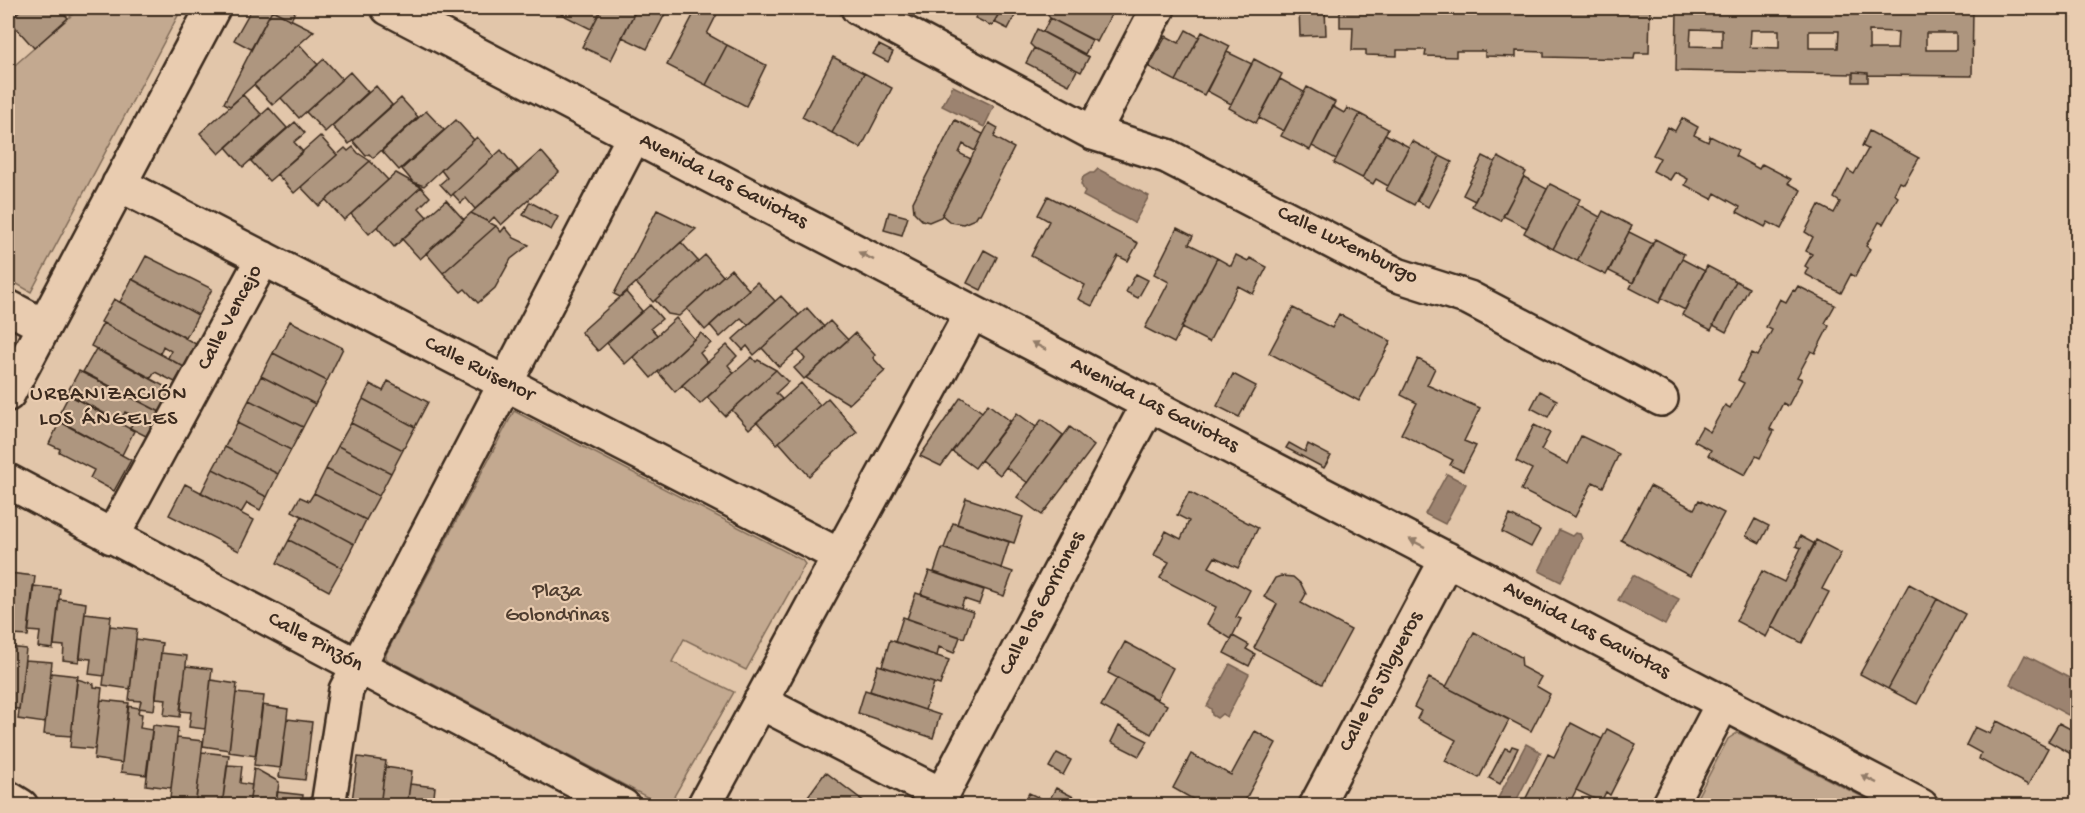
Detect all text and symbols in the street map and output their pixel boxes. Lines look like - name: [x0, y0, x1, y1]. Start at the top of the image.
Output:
- street label: Avenida Las Gaviotas: [635, 129, 812, 236]
- street label: Calle Luxemburgo: [1272, 201, 1422, 291]
- one-way arrow: [857, 252, 875, 262]
- street label: Calle Vencejo: [193, 261, 269, 375]
- street label: Calle Ruisenor: [420, 332, 540, 409]
- one-way arrow: [1030, 342, 1048, 352]
- street label: Avenida Las Gaviotas: [1066, 353, 1243, 460]
- district label: URBANIZACIÓN LOS ÁNGELES: [30, 382, 188, 433]
- street label: Calle los Gorriones: [995, 527, 1092, 680]
- one-way arrow: [1408, 538, 1425, 548]
- street label: Avenida Las Gaviotas: [1498, 576, 1675, 686]
- park label: Plaza Golondrinas: [505, 580, 610, 629]
- street label: Calle los Jilgueros: [1334, 606, 1430, 756]
- street label: Calle Pinzón: [263, 607, 367, 679]
- one-way arrow: [1860, 774, 1878, 784]

